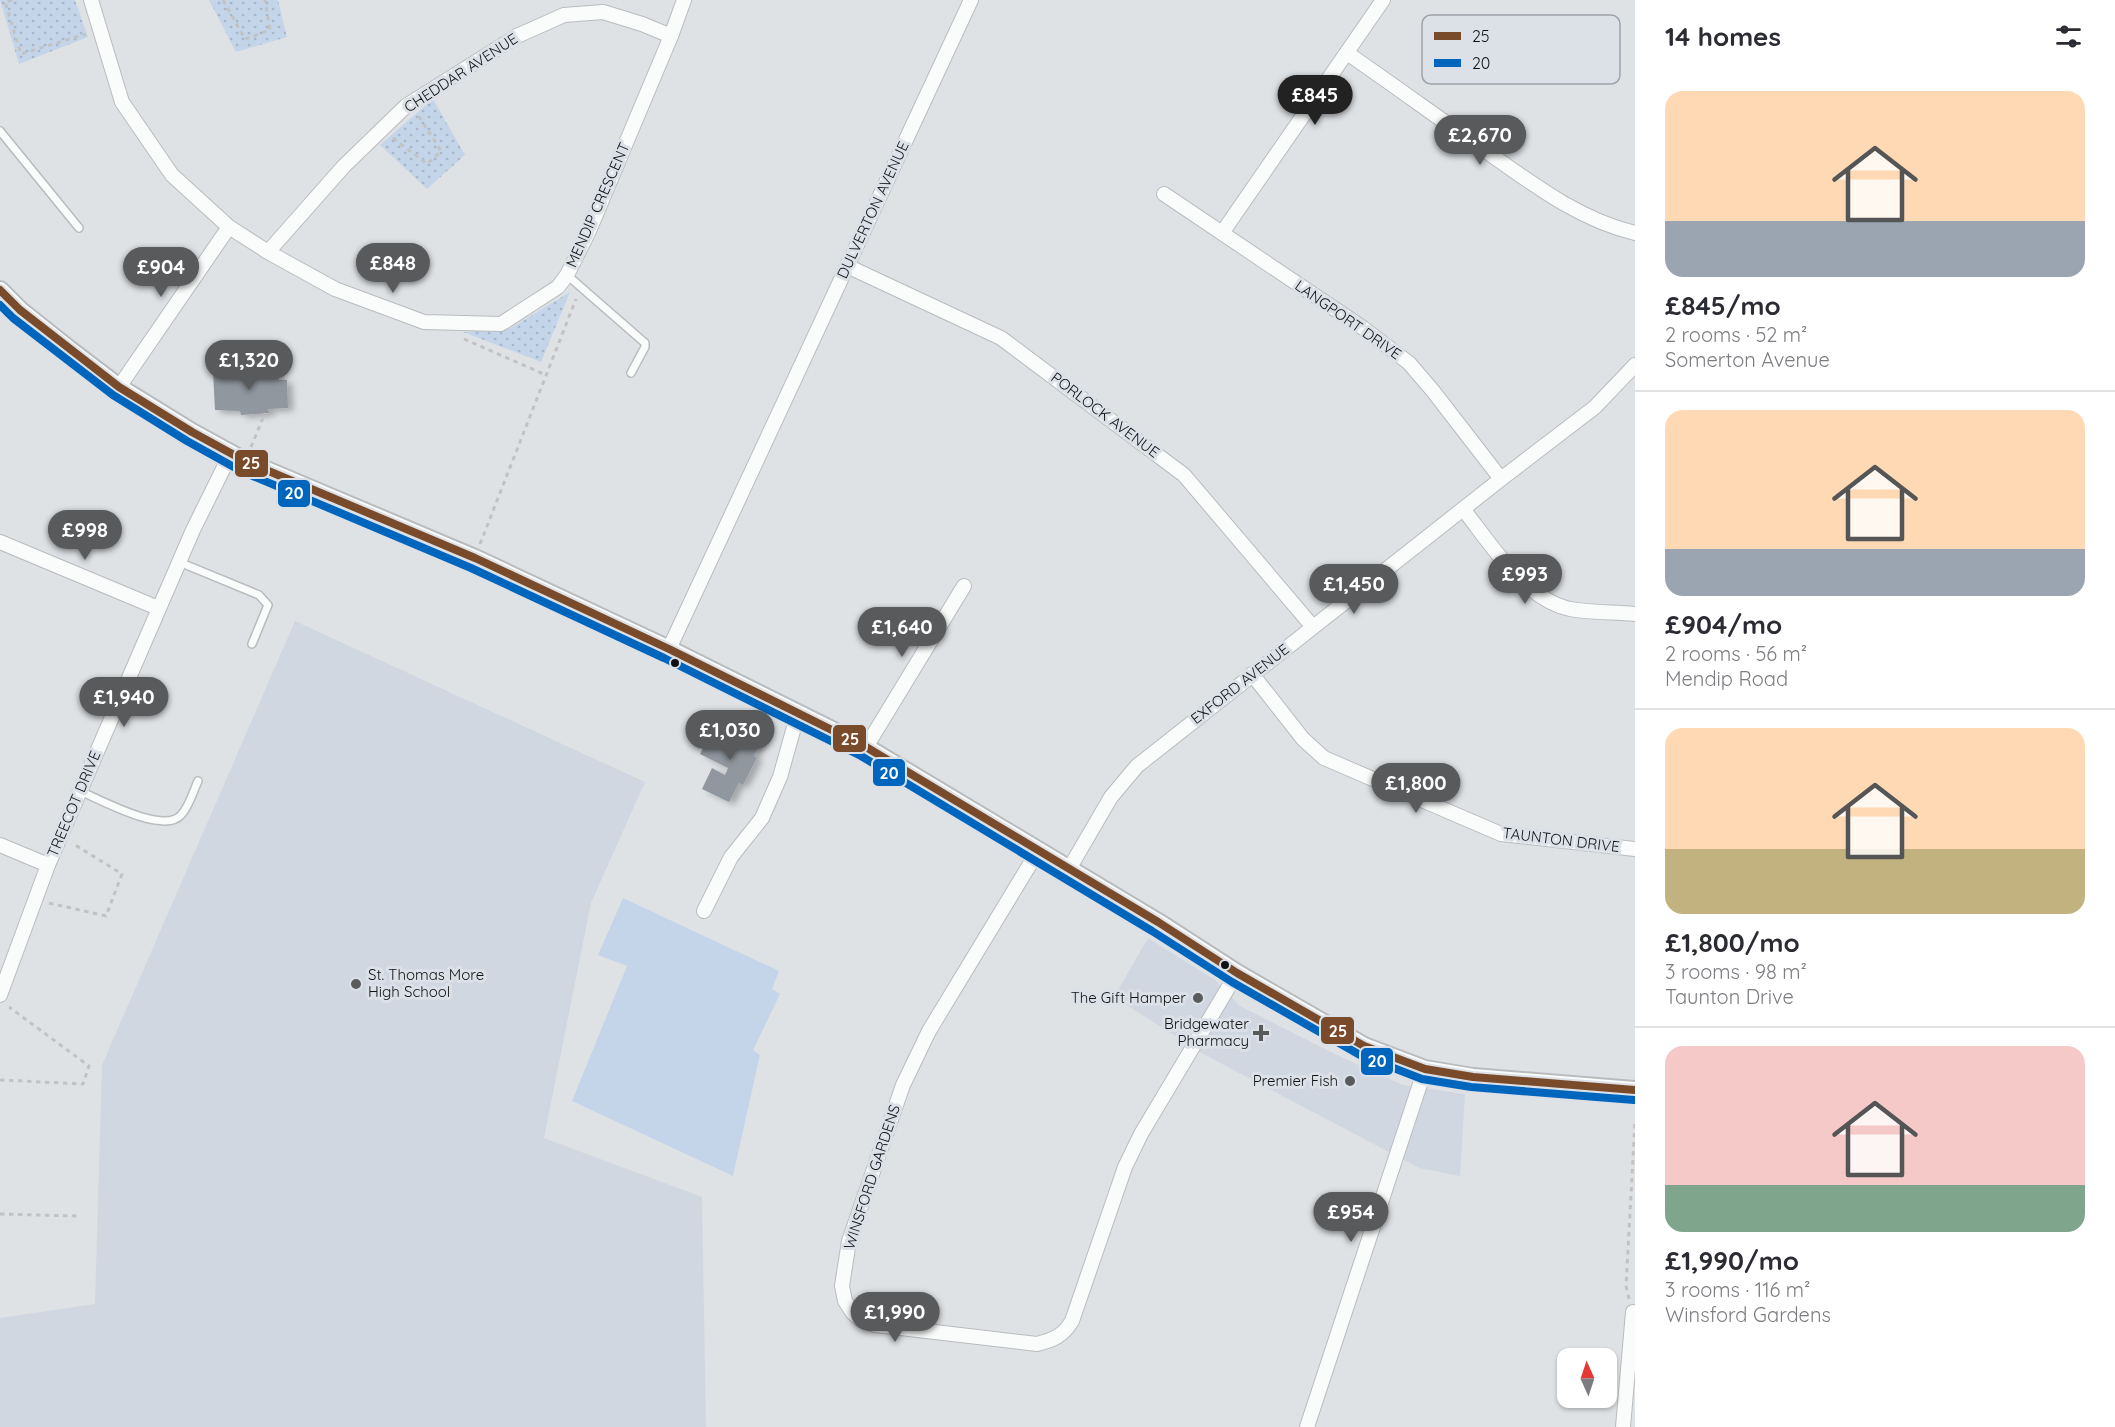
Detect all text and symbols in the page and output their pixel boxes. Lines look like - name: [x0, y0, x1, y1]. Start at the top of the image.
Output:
- legend: [1422, 15, 1620, 84]
- text: 14 homes: [1665, 20, 1781, 53]
- icon: filters: [2052, 20, 2085, 53]
- text: 25: [1472, 26, 1490, 46]
- street label: CHEDDAR AVENUE: [400, 29, 521, 116]
- text: 20: [1472, 53, 1490, 73]
- pin: £845: [1279, 75, 1351, 126]
- text: £845: [1292, 82, 1338, 107]
- pin: £2,670: [1431, 115, 1529, 166]
- text: £2,670: [1448, 122, 1512, 147]
- icon: home: [1821, 130, 1929, 238]
- street label: DULVERTON AVENUE: [832, 138, 913, 281]
- street label: MENDIP CRESCENT: [562, 139, 634, 270]
- pin: £848: [357, 243, 429, 294]
- pin: £904: [125, 247, 197, 298]
- text: £848: [370, 250, 416, 275]
- text: £904: [137, 254, 185, 279]
- street label: LANGPORT DRIVE: [1291, 276, 1405, 363]
- text: £845/mo: [1665, 289, 1781, 322]
- text: 2 rooms · 52 m²: [1665, 322, 1807, 347]
- pin: £1,320: [200, 340, 298, 391]
- text: £1,320: [219, 347, 279, 372]
- text: Somerton Avenue: [1665, 347, 1830, 372]
- street label: PORLOCK AVENUE: [1047, 368, 1163, 462]
- line badge: 25: [234, 449, 269, 478]
- icon: home: [1821, 449, 1929, 557]
- text: 25: [242, 453, 260, 473]
- line badge: 20: [277, 479, 311, 508]
- text: 20: [285, 483, 304, 503]
- pin: £998: [49, 510, 121, 561]
- text: £998: [62, 517, 108, 542]
- pin: £993: [1489, 554, 1561, 605]
- text: £993: [1502, 561, 1548, 586]
- pin: £1,450: [1305, 564, 1403, 615]
- text: £1,450: [1323, 571, 1385, 596]
- pin: £1,640: [853, 607, 951, 658]
- text: £904/mo: [1665, 608, 1782, 641]
- text: £1,640: [872, 614, 932, 639]
- street label: EXFORD AVENUE: [1187, 639, 1293, 728]
- text: 2 rooms · 56 m²: [1665, 641, 1807, 666]
- unlabelled marker: [669, 657, 681, 669]
- text: Mendip Road: [1665, 666, 1788, 691]
- pin: £1,940: [75, 677, 173, 728]
- text: £1,940: [93, 684, 155, 709]
- pin: £1,030: [681, 710, 779, 761]
- text: £1,030: [699, 717, 761, 742]
- line badge: 25: [832, 724, 867, 753]
- text: 25: [841, 729, 859, 749]
- street label: TREECOT DRIVE: [43, 748, 104, 860]
- line badge: 20: [872, 758, 906, 787]
- text: 20: [880, 763, 899, 783]
- pin: £1,800: [1367, 763, 1465, 814]
- icon: home: [1821, 767, 1929, 875]
- text: £1,800: [1385, 770, 1447, 795]
- street label: TAUNTON DRIVE: [1501, 823, 1621, 856]
- text: £1,800/mo: [1665, 926, 1800, 959]
- unlabelled marker: [1219, 959, 1231, 971]
- text: 3 rooms · 98 m²: [1665, 959, 1807, 984]
- place label: St. Thomas More High School: [368, 965, 484, 1001]
- marker: St. Thomas More High School: [349, 977, 363, 991]
- text: Taunton Drive: [1665, 984, 1794, 1009]
- place label: The Gift Hamper: [1071, 988, 1186, 1007]
- marker: The Gift Hamper: [1191, 991, 1205, 1005]
- place label: Bridgewater Pharmacy: [1164, 1014, 1249, 1050]
- line badge: 25: [1320, 1016, 1355, 1045]
- text: 25: [1329, 1021, 1347, 1041]
- marker: Bridgewater Pharmacy: [1254, 1026, 1268, 1040]
- line badge: 20: [1360, 1047, 1394, 1076]
- text: 20: [1368, 1051, 1387, 1071]
- place label: Premier Fish: [1253, 1071, 1338, 1090]
- marker: Premier Fish: [1343, 1074, 1357, 1088]
- icon: home: [1821, 1085, 1929, 1193]
- street label: WINSFORD GARDENS: [839, 1102, 904, 1252]
- pin: £954: [1315, 1192, 1387, 1243]
- text: £954: [1327, 1199, 1375, 1224]
- text: £1,990/mo: [1665, 1244, 1799, 1277]
- text: 3 rooms · 116 m²: [1665, 1277, 1810, 1302]
- pin: £1,990: [846, 1292, 944, 1343]
- text: £1,990: [865, 1299, 925, 1324]
- text: Winsford Gardens: [1665, 1302, 1831, 1327]
- north arrow: [1557, 1348, 1617, 1408]
- map controls: [1557, 1348, 1617, 1408]

